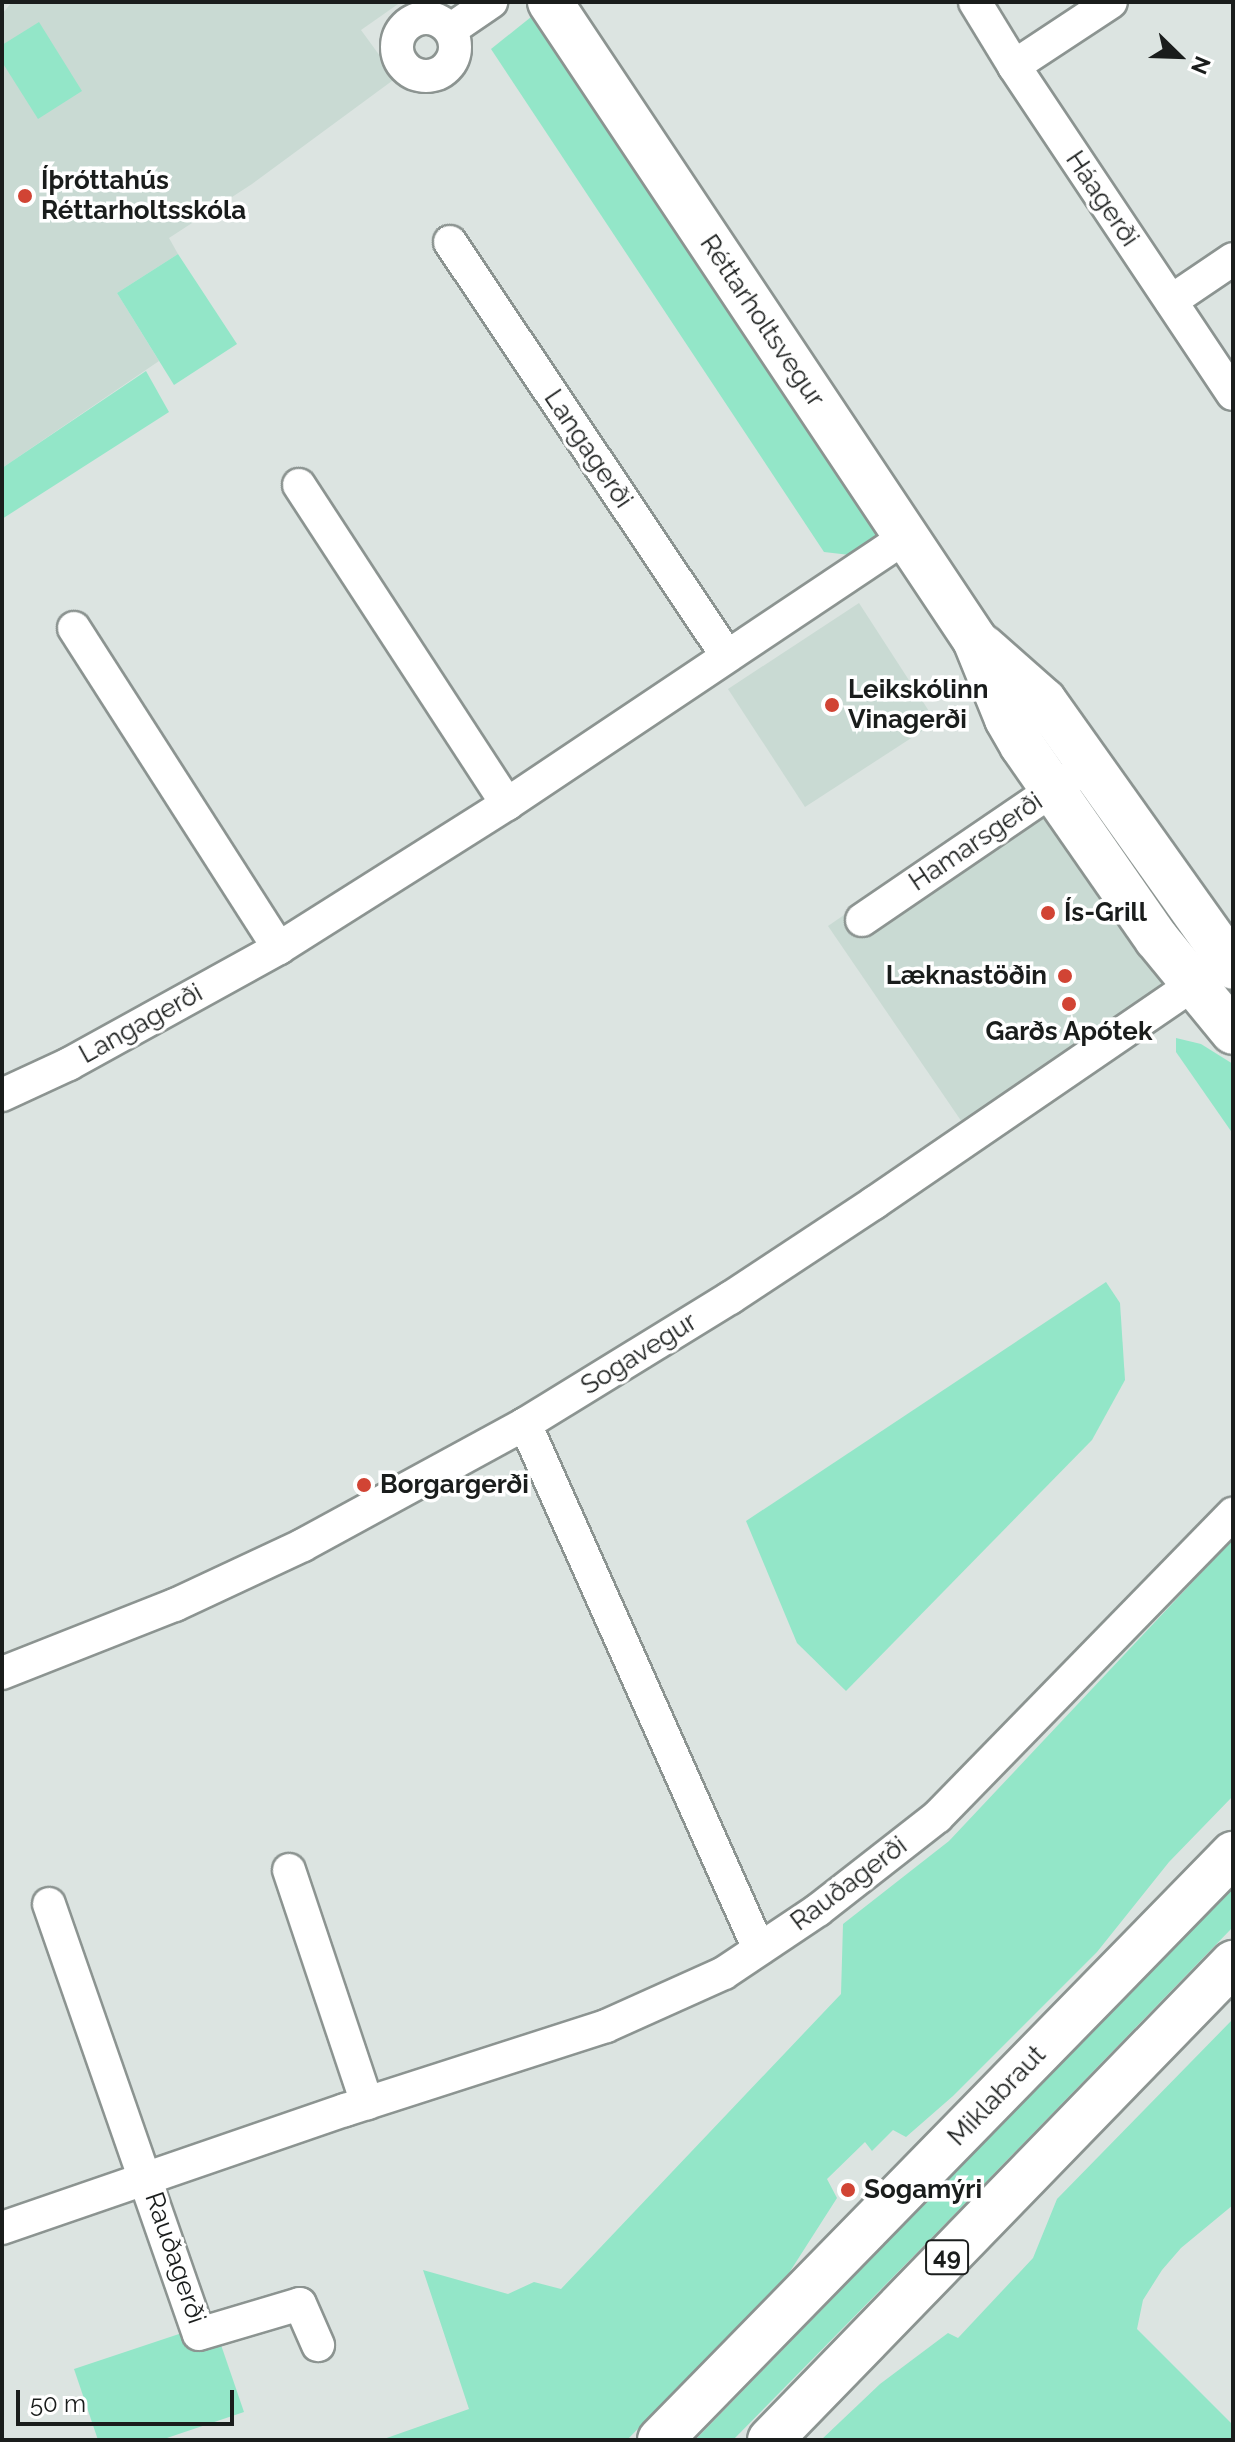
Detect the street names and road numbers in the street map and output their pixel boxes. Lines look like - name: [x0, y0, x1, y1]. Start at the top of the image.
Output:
- street label: Háagerði: [1059, 145, 1145, 253]
- street label: Réttarholtsvegur: [693, 229, 831, 413]
- street label: Langagerði: [537, 384, 639, 514]
- street label: Hamarsgerði: [904, 786, 1048, 898]
- street label: Langagerði: [74, 977, 208, 1071]
- street label: Sogavegur: [575, 1306, 703, 1402]
- street label: Rauðagerði: [785, 1830, 913, 1938]
- street label: Miklabraut: [942, 2040, 1052, 2152]
- street label: Rauðagerði: [138, 2188, 212, 2328]
- road number: 49: [925, 2237, 969, 2277]

